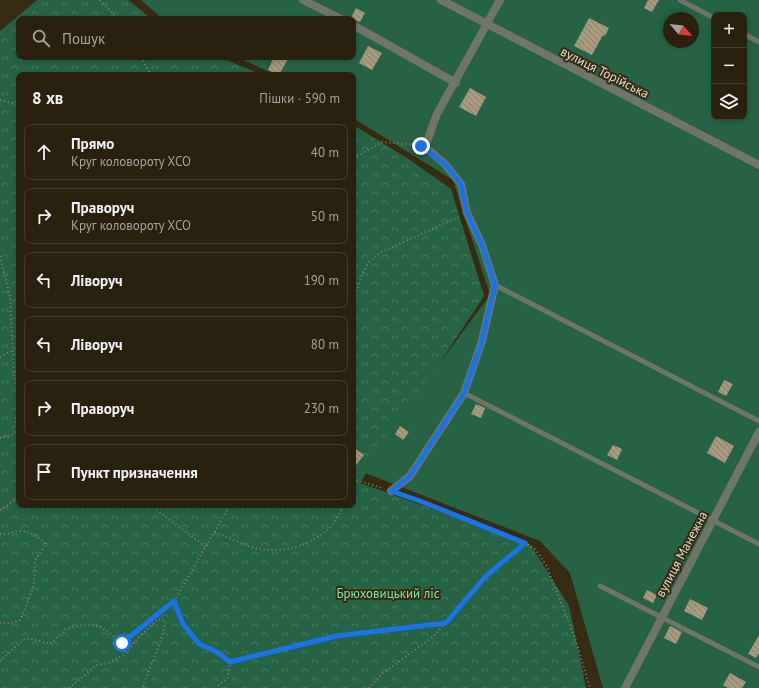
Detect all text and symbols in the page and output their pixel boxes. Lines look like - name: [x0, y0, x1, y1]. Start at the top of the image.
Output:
- north arrow: [663, 12, 699, 48]
- map controls: [711, 12, 747, 120]
- button: +: [711, 12, 747, 48]
- search box: [16, 16, 356, 60]
- icon: search: [30, 27, 52, 49]
- text: Пошук: [62, 29, 105, 48]
- street label: вулиця Торійська: [558, 43, 652, 102]
- button: −: [711, 48, 747, 84]
- button: layers: [711, 84, 747, 120]
- text: 8 хв: [32, 87, 63, 109]
- text: Пішки · 590 m: [259, 90, 340, 107]
- text: Прямо: [71, 134, 114, 153]
- route end: [412, 137, 430, 155]
- icon: ahead: [33, 141, 55, 163]
- text: 40 m: [311, 144, 339, 161]
- text: Круг коловороту ХСО: [71, 153, 191, 170]
- text: Праворуч: [71, 198, 134, 217]
- icon: right: [33, 205, 55, 227]
- text: 50 m: [311, 208, 339, 225]
- text: Круг коловороту ХСО: [71, 217, 191, 234]
- icon: left: [33, 269, 55, 291]
- text: Ліворуч: [71, 271, 123, 290]
- text: 190 m: [304, 272, 339, 289]
- icon: left: [33, 333, 55, 355]
- text: Ліворуч: [71, 335, 123, 354]
- text: 80 m: [311, 336, 339, 353]
- icon: right: [33, 397, 55, 419]
- text: Праворуч: [71, 399, 134, 418]
- text: 230 m: [304, 400, 339, 417]
- icon: arrive: [33, 461, 55, 483]
- text: Пункт призначення: [71, 463, 198, 482]
- street label: вулиця Манежна: [652, 508, 711, 600]
- park label: Брюховицький ліс: [336, 585, 440, 602]
- route start: [113, 634, 131, 652]

